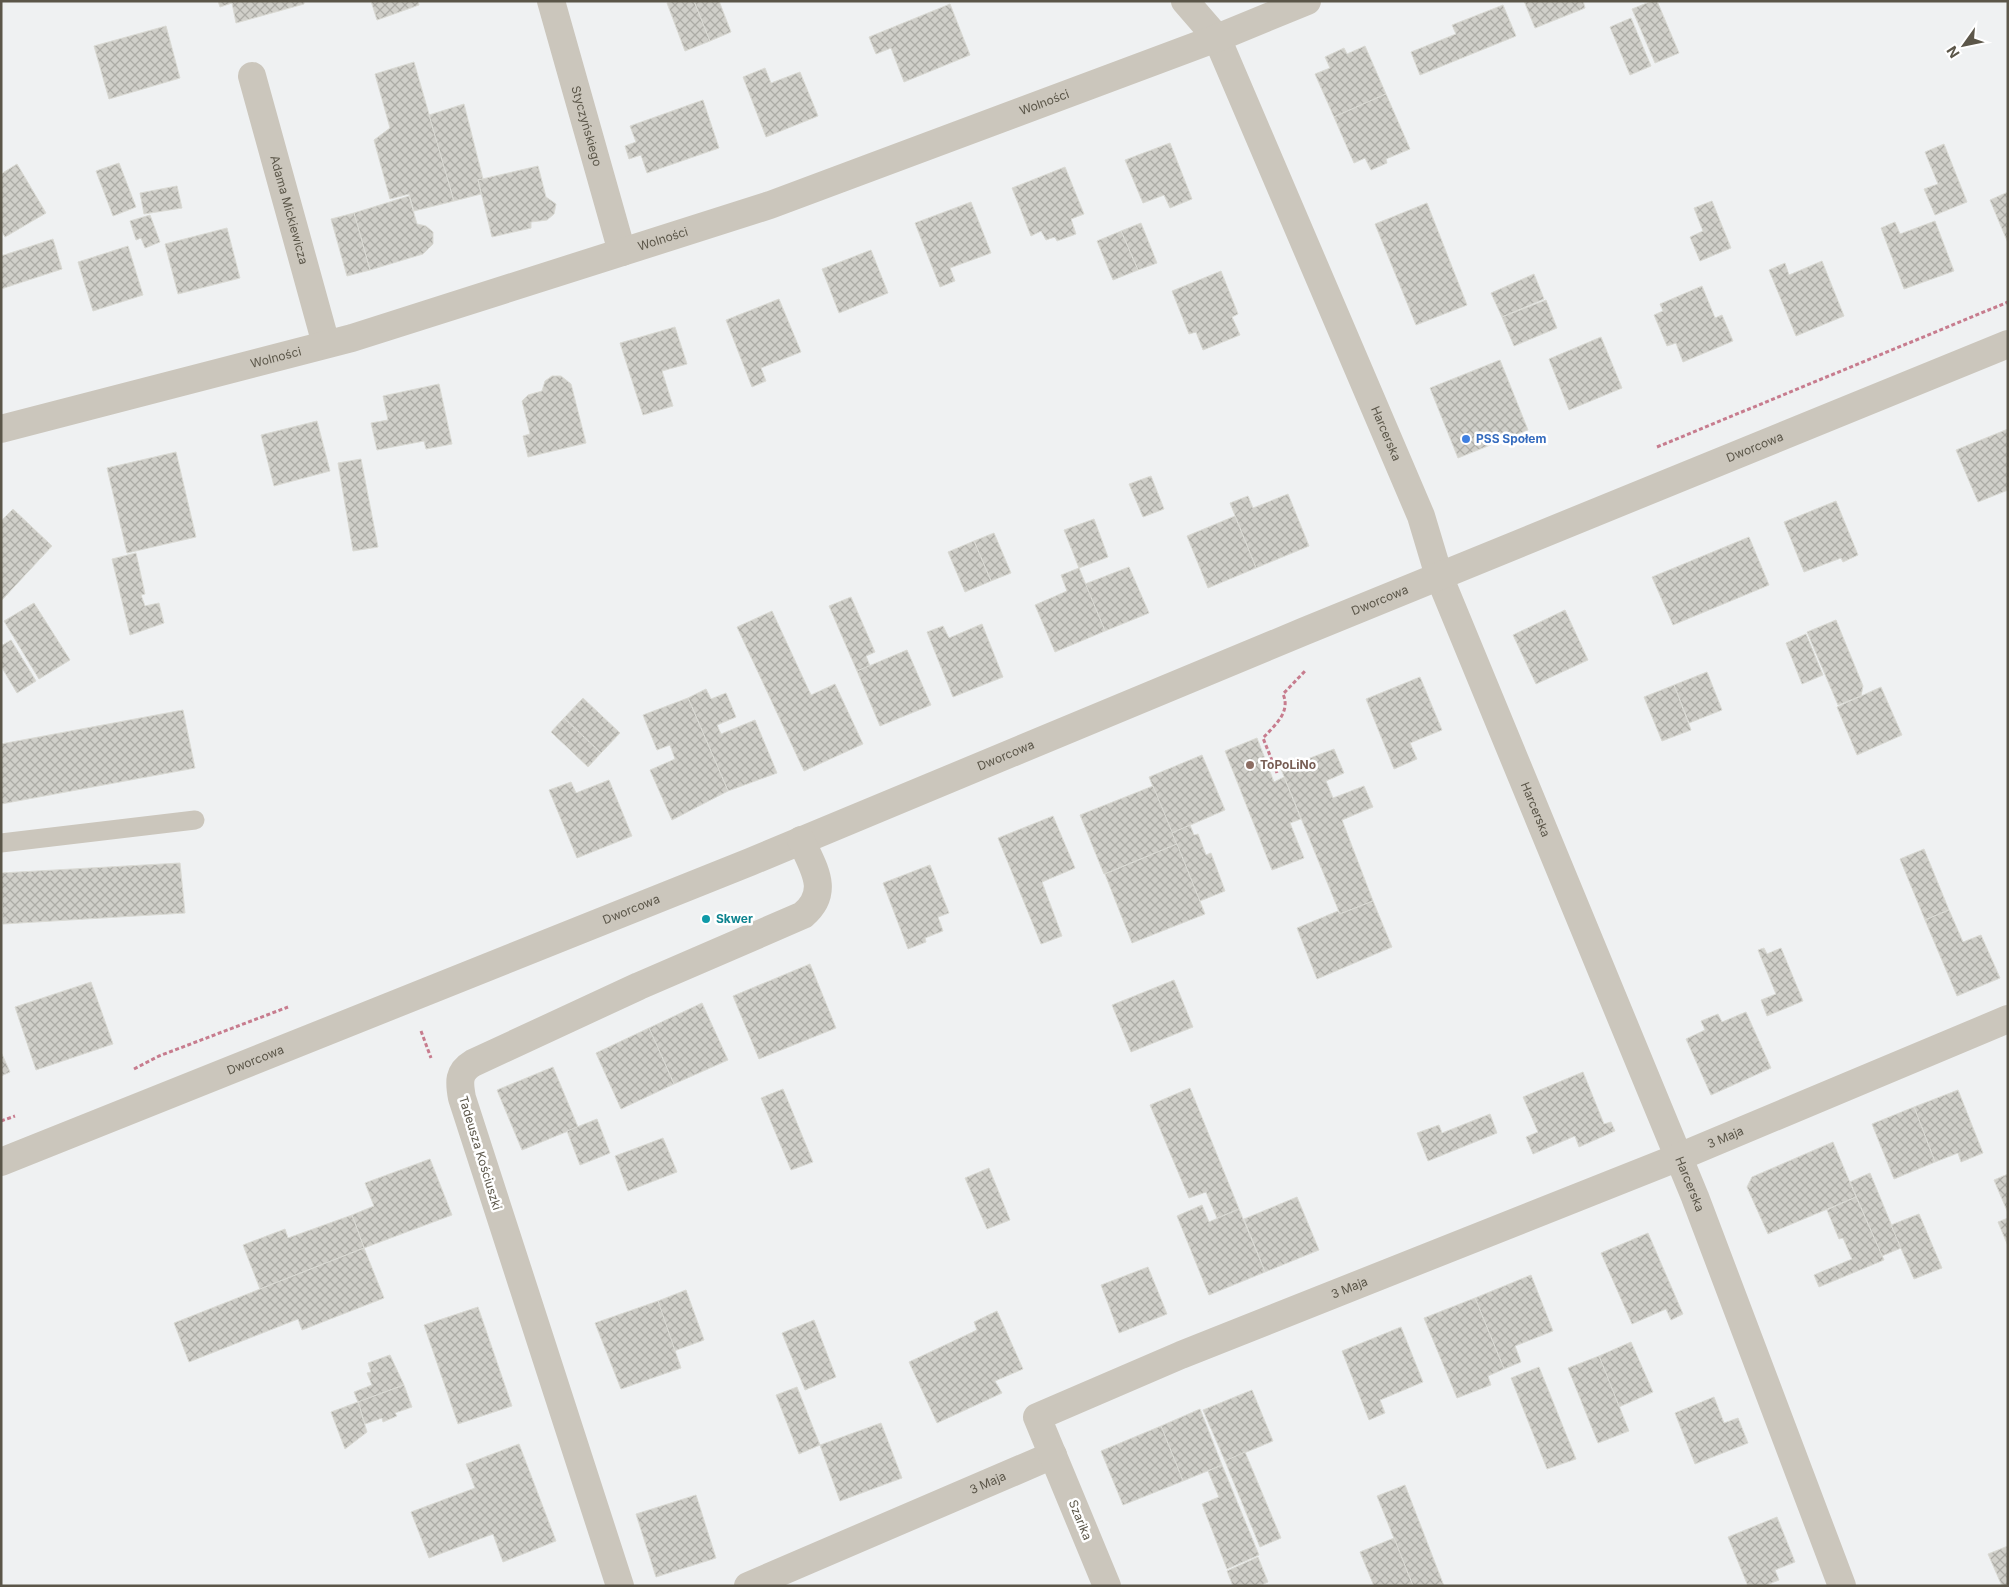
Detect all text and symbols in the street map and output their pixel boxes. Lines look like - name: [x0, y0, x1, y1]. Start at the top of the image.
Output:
- north arrow: [1939, 20, 1989, 70]
- text: N: [1943, 43, 1963, 61]
- street label: Styczyńskiego: [568, 84, 605, 168]
- street label: Wolności: [1017, 86, 1071, 118]
- street label: Adama Mickiewicza: [267, 154, 312, 266]
- street label: Wolności: [636, 224, 690, 254]
- street label: Wolności: [249, 343, 303, 371]
- street label: Harcerska: [1368, 404, 1405, 463]
- street label: Dworcowa: [1724, 429, 1785, 465]
- place label: PSS Społem: [1476, 431, 1547, 446]
- marker: PSS Społem: [1460, 433, 1472, 445]
- street label: Dworcowa: [1349, 582, 1411, 618]
- street label: Dworcowa: [975, 737, 1036, 774]
- place label: ToPoLiNo: [1260, 757, 1316, 772]
- marker: ToPoLiNo: [1244, 759, 1256, 771]
- street label: Harcerska: [1518, 780, 1554, 839]
- street label: Dworcowa: [600, 891, 662, 927]
- place label: Skwer: [716, 911, 753, 926]
- marker: Skwer: [700, 913, 712, 925]
- street label: Dworcowa: [224, 1041, 286, 1078]
- street label: Tadeusza Kościuszki: [456, 1094, 505, 1212]
- street label: 3 Maja: [1705, 1123, 1746, 1151]
- street label: Harcerska: [1672, 1154, 1708, 1214]
- street label: 3 Maja: [1329, 1274, 1370, 1302]
- street label: 3 Maja: [967, 1468, 1008, 1497]
- street label: Szarika: [1066, 1498, 1095, 1542]

